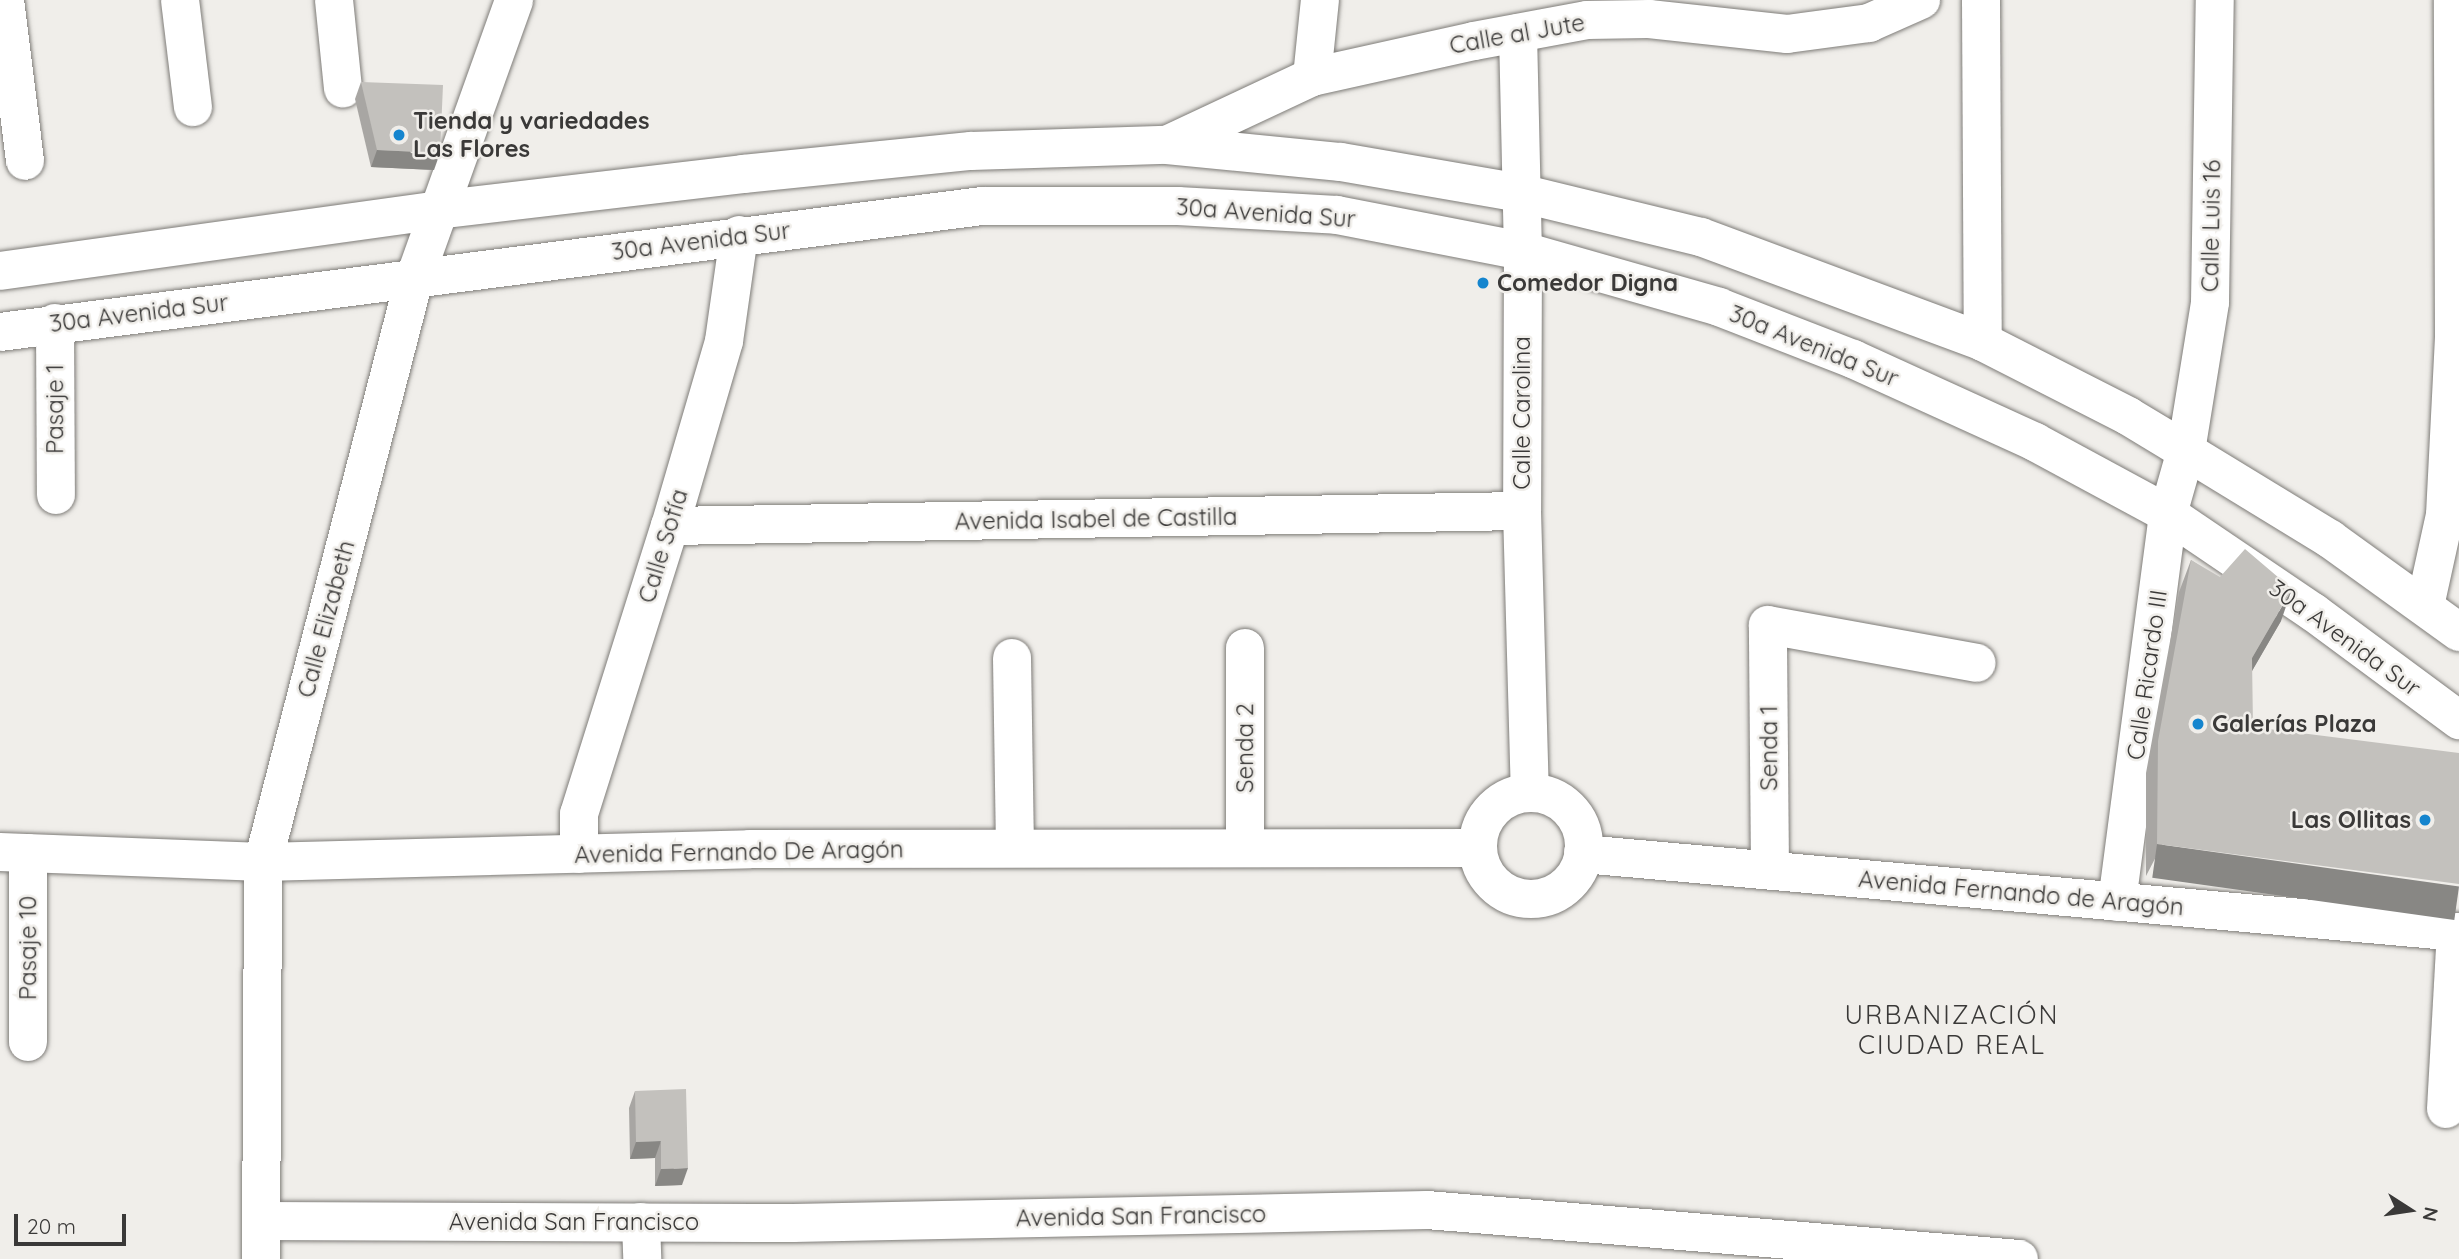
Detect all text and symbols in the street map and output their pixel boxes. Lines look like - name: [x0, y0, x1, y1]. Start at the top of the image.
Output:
- street label: Calle al Jute: [1447, 8, 1587, 60]
- place label: Tienda y variedades Las Flores: [413, 107, 650, 163]
- marker: Tienda y variedades Las Flores: [391, 127, 407, 143]
- street label: Calle Luis 16: [2195, 160, 2227, 292]
- street label: 30a Avenida Sur: [1175, 192, 1357, 234]
- street label: 30a Avenida Sur: [610, 216, 792, 266]
- place label: Comedor Digna: [1497, 269, 1678, 297]
- marker: Comedor Digna: [1475, 275, 1491, 291]
- street label: 30a Avenida Sur: [48, 288, 230, 338]
- street label: 30a Avenida Sur: [1725, 299, 1903, 393]
- street label: Calle Carolina: [1508, 336, 1536, 490]
- street label: Pasaje 1: [41, 364, 69, 454]
- street label: Calle Sofía: [632, 486, 694, 606]
- street label: Avenida Isabel de Castilla: [954, 502, 1238, 536]
- street label: Calle Elizabeth: [291, 537, 361, 701]
- street label: 30a Avenida Sur: [2264, 573, 2426, 703]
- street label: Calle Ricardo III: [2121, 588, 2173, 762]
- street label: Senda 2: [1231, 703, 1259, 793]
- street label: Senda 1: [1755, 705, 1783, 791]
- place label: Galerías Plaza: [2212, 710, 2377, 738]
- marker: Galerías Plaza: [2190, 716, 2206, 732]
- place label: Las Ollitas: [2291, 806, 2411, 834]
- marker: Las Ollitas: [2417, 812, 2433, 828]
- street label: Avenida Fernando De Aragón: [574, 835, 904, 869]
- street label: Avenida Fernando de Aragón: [1857, 864, 2185, 922]
- street label: Pasaje 10: [14, 896, 42, 1000]
- district label: URBANIZACIÓN CIUDAD REAL: [1846, 999, 2058, 1060]
- north arrow: [2375, 1175, 2445, 1245]
- street label: Avenida San Francisco: [1015, 1199, 1267, 1233]
- scale bar: [18, 1200, 130, 1244]
- text: N: [2417, 1205, 2444, 1224]
- street label: Avenida San Francisco: [449, 1208, 699, 1236]
- text: 20 m: [27, 1213, 76, 1239]

